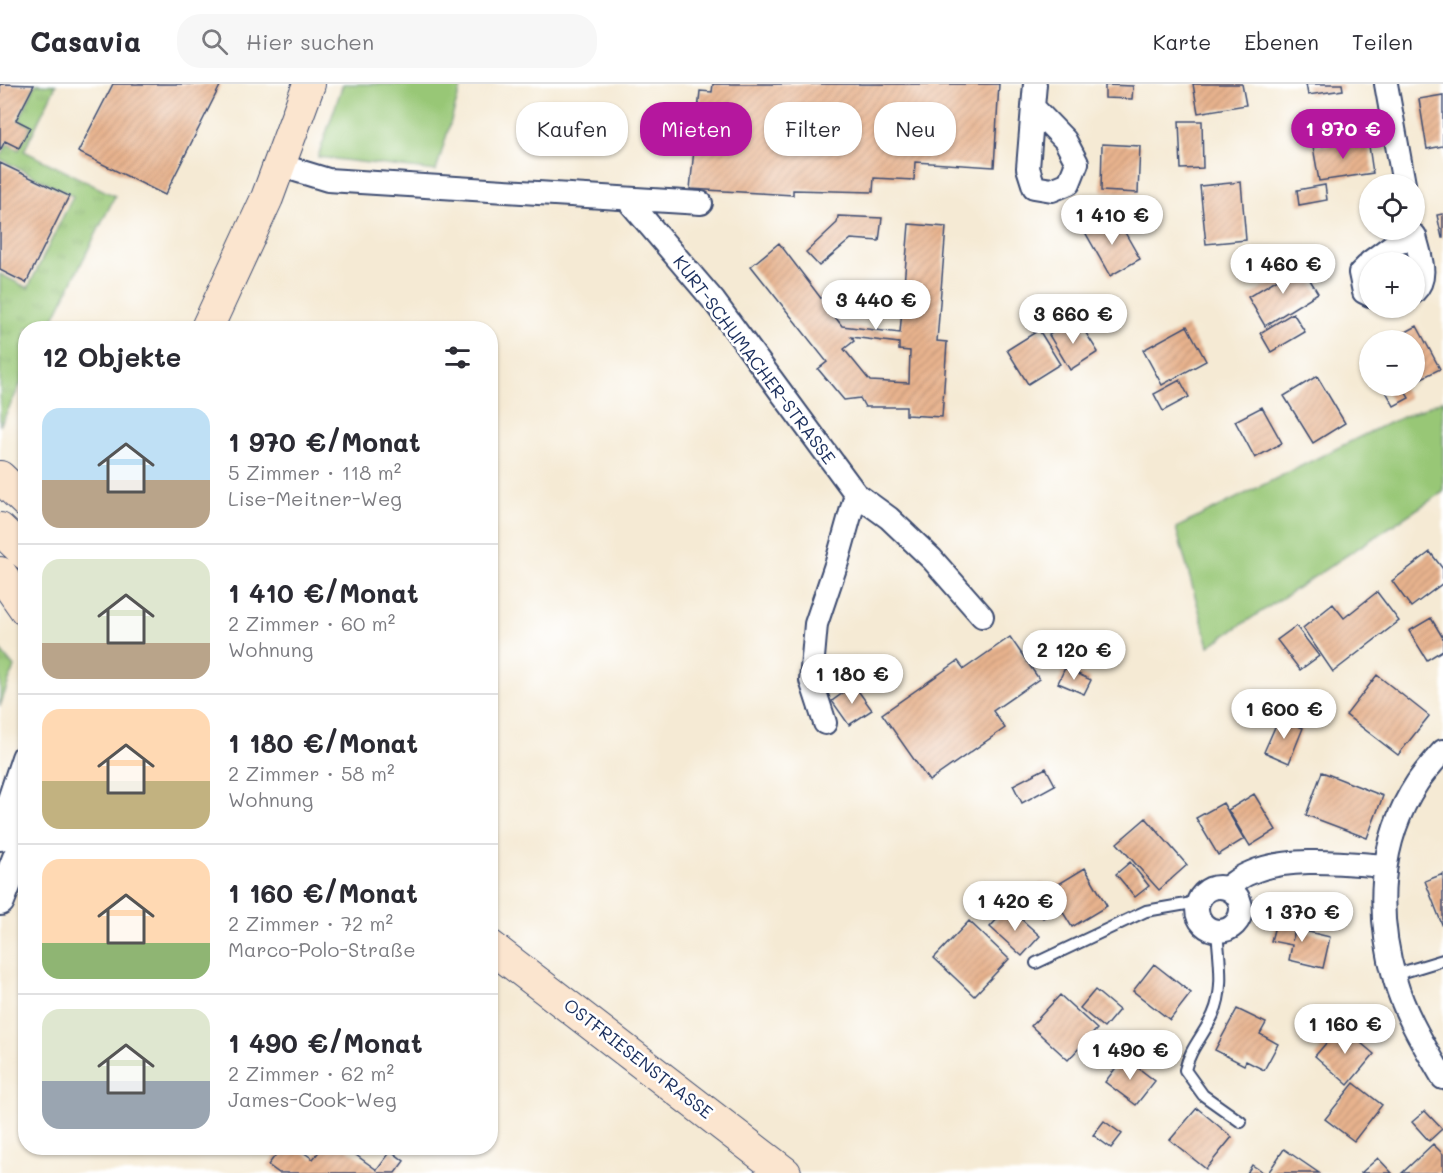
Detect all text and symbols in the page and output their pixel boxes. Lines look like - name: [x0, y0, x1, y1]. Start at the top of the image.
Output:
- search box: [177, 14, 597, 68]
- text: Casavia: [30, 23, 141, 59]
- icon: search: [198, 25, 231, 58]
- text: Hier suchen: [246, 27, 374, 56]
- text: Karte: [1153, 28, 1211, 55]
- text: Ebenen: [1244, 28, 1319, 55]
- text: Teilen: [1352, 28, 1413, 55]
- chip: Kaufen: [516, 102, 628, 156]
- chip: Mieten: [640, 102, 752, 156]
- chip: Filter: [764, 102, 862, 156]
- chip: Neu: [874, 102, 956, 156]
- pin: 1 970 €: [1288, 109, 1398, 160]
- text: 1 970 €: [1305, 115, 1381, 141]
- map controls: [1359, 174, 1425, 396]
- button: locate: [1359, 174, 1425, 240]
- pin: 1 410 €: [1057, 195, 1167, 246]
- text: 1 410 €: [1075, 201, 1149, 227]
- pin: 1 460 €: [1228, 244, 1338, 295]
- street label: KURT-SCHUMACHER-STRASSE: [668, 250, 841, 469]
- text: 1 460 €: [1244, 250, 1322, 276]
- button: +: [1359, 252, 1425, 318]
- pin: 3 440 €: [821, 280, 931, 331]
- text: 3 440 €: [836, 286, 916, 312]
- pin: 3 660 €: [1018, 294, 1128, 345]
- text: 3 660 €: [1033, 300, 1113, 326]
- button: −: [1359, 330, 1425, 396]
- text: 12 Objekte: [42, 340, 181, 374]
- icon: filters: [441, 341, 474, 374]
- text: 1 970 €/Monat: [228, 425, 421, 459]
- icon: home: [90, 432, 162, 504]
- text: 5 Zimmer · 118 m²: [228, 459, 401, 485]
- text: Lise-Meitner-Weg: [228, 485, 402, 511]
- text: 1 410 €/Monat: [228, 576, 418, 610]
- icon: home: [90, 583, 162, 655]
- text: 2 Zimmer · 60 m²: [228, 610, 395, 636]
- pin: 2 120 €: [1019, 630, 1129, 681]
- text: Wohnung: [228, 636, 313, 662]
- text: 2 120 €: [1037, 636, 1111, 662]
- pin: 1 180 €: [797, 654, 907, 705]
- text: 1 180 €: [815, 660, 889, 686]
- pin: 1 600 €: [1229, 689, 1339, 740]
- text: 1 600 €: [1245, 695, 1323, 721]
- text: 1 180 €/Monat: [228, 726, 418, 760]
- icon: home: [90, 733, 162, 805]
- text: 2 Zimmer · 58 m²: [228, 760, 395, 786]
- text: Wohnung: [228, 786, 313, 812]
- text: 1 160 €/Monat: [228, 876, 418, 910]
- pin: 1 420 €: [960, 881, 1070, 932]
- icon: home: [90, 883, 162, 955]
- text: 1 420 €: [977, 887, 1053, 913]
- pin: 1 370 €: [1247, 892, 1357, 943]
- text: 1 370 €: [1264, 898, 1340, 924]
- text: 2 Zimmer · 72 m²: [228, 910, 393, 936]
- text: Marco-Polo-Straße: [228, 936, 416, 962]
- street label: OSTFRIESENSTRASSE: [559, 993, 718, 1124]
- pin: 1 160 €: [1290, 1004, 1400, 1055]
- text: 1 160 €: [1308, 1010, 1382, 1036]
- text: 1 490 €/Monat: [228, 1026, 423, 1060]
- pin: 1 490 €: [1075, 1030, 1185, 1081]
- icon: home: [90, 1033, 162, 1105]
- text: 1 490 €: [1091, 1036, 1169, 1062]
- text: 2 Zimmer · 62 m²: [228, 1060, 394, 1086]
- text: James-Cook-Weg: [228, 1086, 397, 1112]

